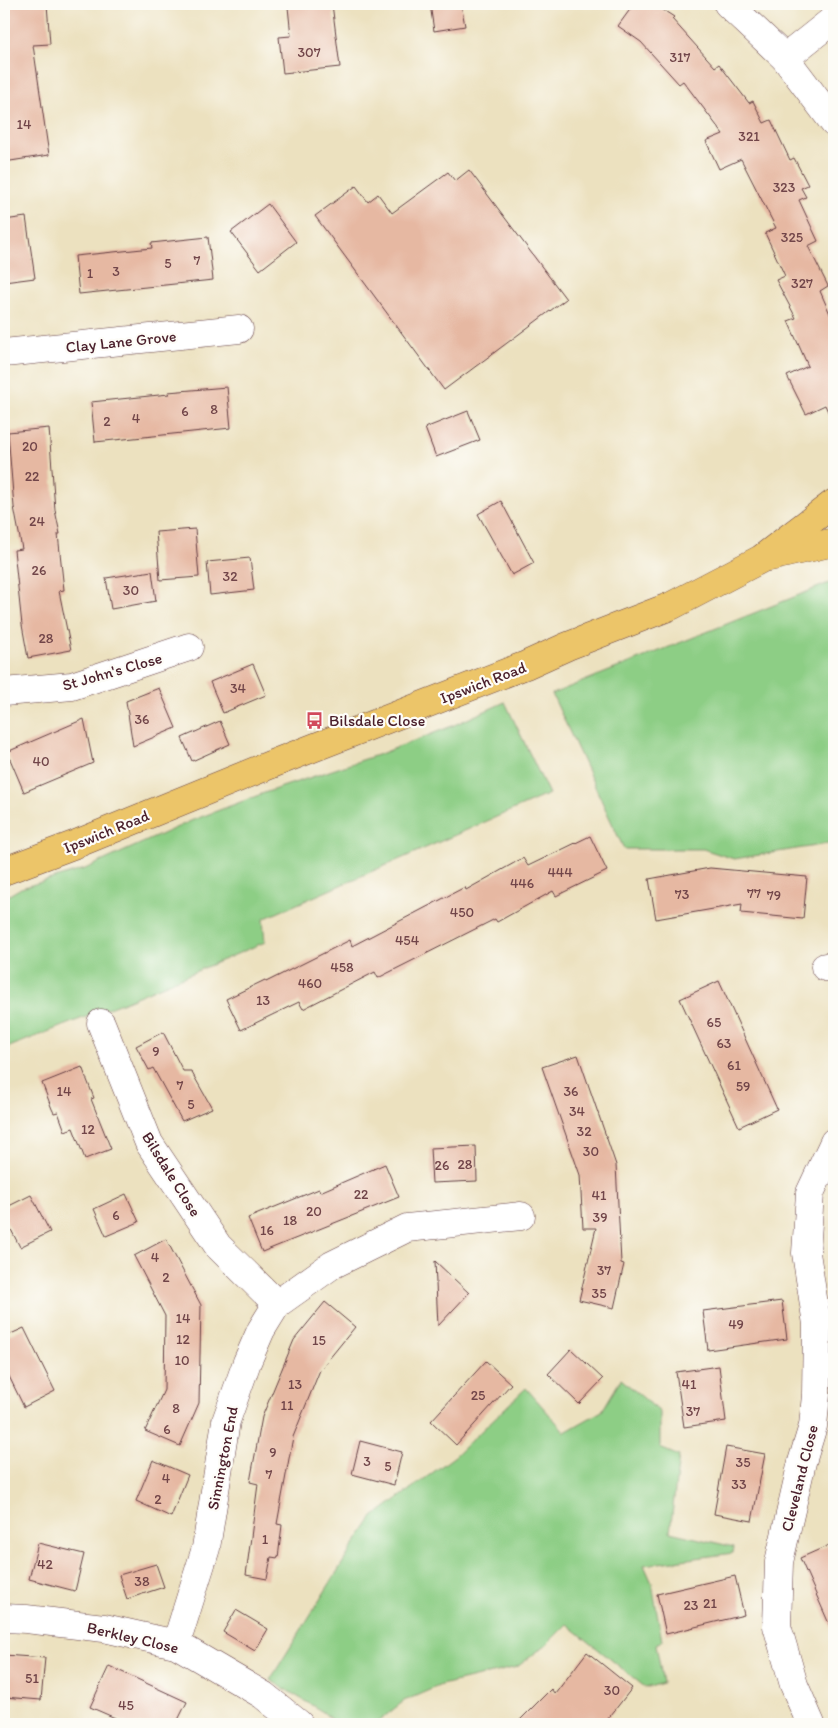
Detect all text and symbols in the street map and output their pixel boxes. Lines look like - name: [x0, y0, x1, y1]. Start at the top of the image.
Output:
- house number: 307: [297, 44, 321, 61]
- house number: 317: [669, 49, 691, 66]
- house number: 14: [17, 116, 32, 133]
- house number: 321: [738, 128, 760, 145]
- house number: 323: [773, 179, 796, 196]
- house number: 325: [781, 229, 803, 246]
- house number: 7: [194, 252, 201, 269]
- house number: 5: [164, 255, 172, 272]
- house number: 3: [112, 263, 120, 280]
- house number: 1: [87, 265, 94, 282]
- house number: 327: [791, 275, 813, 292]
- street label: Clay Lane Grove: [65, 326, 177, 357]
- house number: 8: [210, 401, 218, 418]
- house number: 6: [181, 403, 189, 420]
- house number: 4: [132, 410, 141, 427]
- house number: 2: [103, 413, 111, 430]
- house number: 20: [22, 438, 38, 455]
- house number: 22: [25, 468, 40, 485]
- house number: 24: [29, 513, 45, 530]
- house number: 26: [32, 562, 46, 579]
- house number: 32: [223, 568, 238, 585]
- house number: 30: [123, 582, 139, 599]
- house number: 28: [38, 630, 54, 647]
- street label: St John's Close: [60, 648, 164, 695]
- street label: Ipswich Road: [437, 657, 529, 708]
- house number: 34: [230, 680, 247, 697]
- bus stop icon: Bilsdale Close: [305, 710, 325, 730]
- house number: 36: [134, 711, 150, 728]
- place label: Bilsdale Close: [329, 711, 425, 730]
- house number: 40: [32, 753, 50, 770]
- street label: Ipswich Road: [61, 806, 152, 857]
- house number: 444: [547, 864, 573, 881]
- house number: 446: [510, 875, 534, 892]
- house number: 77: [747, 885, 761, 902]
- house number: 73: [675, 886, 690, 903]
- house number: 79: [767, 887, 781, 904]
- house number: 450: [450, 904, 474, 921]
- house number: 454: [395, 932, 420, 949]
- house number: 458: [330, 959, 354, 976]
- house number: 460: [298, 975, 322, 992]
- house number: 13: [256, 992, 270, 1009]
- house number: 65: [707, 1014, 721, 1031]
- house number: 63: [716, 1035, 732, 1052]
- house number: 9: [152, 1043, 160, 1060]
- house number: 61: [727, 1057, 741, 1074]
- house number: 7: [177, 1077, 184, 1094]
- house number: 59: [736, 1078, 750, 1095]
- house number: 14: [57, 1083, 72, 1100]
- house number: 36: [563, 1083, 579, 1100]
- house number: 5: [187, 1096, 195, 1113]
- house number: 34: [569, 1103, 586, 1120]
- house number: 12: [81, 1121, 96, 1138]
- house number: 32: [577, 1123, 592, 1140]
- street label: Bilsdale Close: [138, 1128, 205, 1220]
- house number: 30: [583, 1143, 599, 1160]
- house number: 28: [457, 1156, 473, 1173]
- house number: 26: [435, 1157, 449, 1174]
- house number: 22: [354, 1186, 369, 1203]
- house number: 41: [592, 1187, 607, 1204]
- house number: 20: [306, 1203, 322, 1220]
- house number: 6: [112, 1207, 120, 1224]
- house number: 39: [593, 1209, 607, 1226]
- house number: 18: [283, 1212, 297, 1229]
- house number: 16: [260, 1222, 274, 1239]
- house number: 4: [151, 1249, 160, 1266]
- house number: 37: [597, 1262, 611, 1279]
- house number: 2: [162, 1269, 170, 1286]
- house number: 35: [592, 1285, 606, 1302]
- house number: 14: [176, 1310, 191, 1327]
- house number: 49: [728, 1316, 744, 1333]
- house number: 12: [176, 1331, 191, 1348]
- house number: 15: [312, 1332, 326, 1349]
- house number: 10: [174, 1352, 190, 1369]
- house number: 13: [288, 1376, 302, 1393]
- house number: 41: [682, 1376, 697, 1393]
- house number: 25: [471, 1387, 485, 1404]
- house number: 11: [281, 1397, 294, 1414]
- house number: 8: [172, 1400, 180, 1417]
- house number: 37: [686, 1403, 700, 1420]
- street label: Sinnington End: [203, 1404, 242, 1512]
- house number: 6: [163, 1421, 171, 1438]
- street label: Cleveland Close: [777, 1423, 822, 1533]
- house number: 9: [269, 1444, 277, 1461]
- house number: 3: [363, 1453, 371, 1470]
- house number: 35: [736, 1454, 750, 1471]
- house number: 5: [384, 1458, 392, 1475]
- house number: 7: [266, 1466, 273, 1483]
- house number: 4: [162, 1470, 171, 1487]
- house number: 33: [731, 1476, 747, 1493]
- house number: 2: [154, 1491, 162, 1508]
- house number: 1: [262, 1531, 269, 1548]
- house number: 42: [37, 1556, 54, 1573]
- house number: 38: [134, 1573, 150, 1590]
- house number: 21: [703, 1595, 717, 1612]
- house number: 23: [684, 1597, 699, 1614]
- street label: Berkley Close: [85, 1618, 181, 1657]
- house number: 51: [25, 1670, 39, 1687]
- house number: 30: [604, 1682, 620, 1699]
- house number: 45: [118, 1697, 134, 1714]

